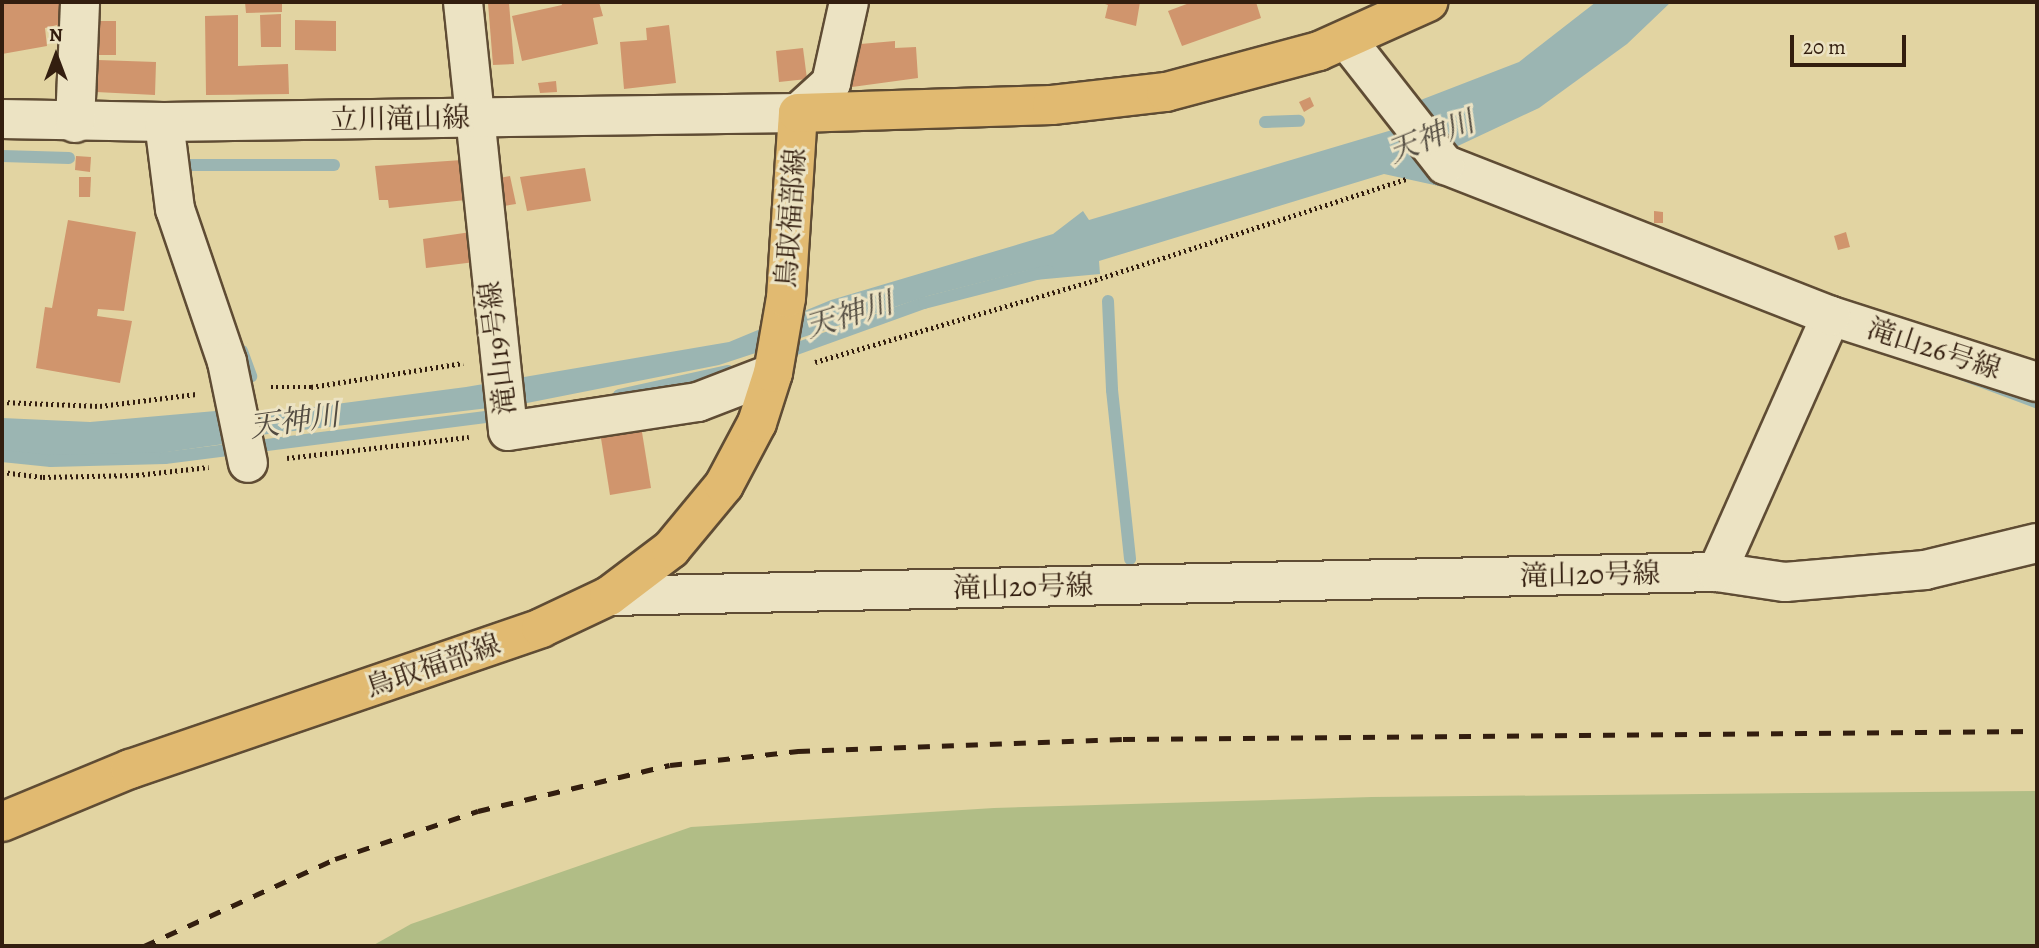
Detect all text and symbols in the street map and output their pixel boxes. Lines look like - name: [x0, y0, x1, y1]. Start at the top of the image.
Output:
- north arrow: [21, 21, 91, 91]
- scale bar: [1794, 21, 1910, 65]
- text: N: [49, 22, 63, 48]
- text: 20 m: [1803, 33, 1846, 61]
- street label: 立川滝山線: [330, 101, 470, 137]
- water label: 天神川: [1383, 103, 1479, 171]
- street label: 鳥取福部線: [769, 147, 813, 289]
- street label: 滝山19号線: [473, 279, 523, 417]
- water label: 天神川: [801, 285, 897, 345]
- street label: 滝山26号線: [1863, 312, 2005, 386]
- water label: 天神川: [247, 397, 341, 445]
- street label: 滝山20号線: [1520, 557, 1660, 593]
- street label: 滝山20号線: [953, 569, 1093, 605]
- street label: 鳥取福部線: [361, 627, 505, 705]

